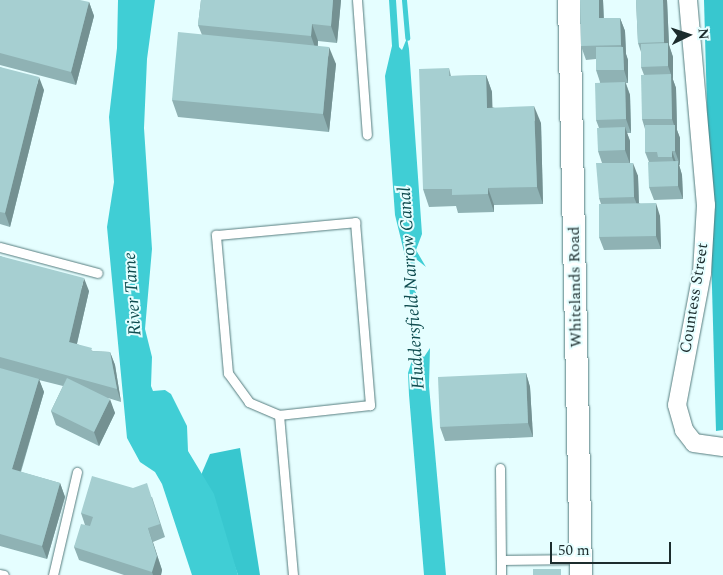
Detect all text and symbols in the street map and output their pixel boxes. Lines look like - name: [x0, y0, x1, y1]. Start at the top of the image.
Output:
- north arrow: [663, 10, 713, 60]
- text: N: [693, 27, 714, 40]
- water label: Huddersfield Narrow Canal: [394, 186, 430, 390]
- street label: Whitelands Road: [564, 226, 586, 348]
- street label: Countess Street: [676, 241, 712, 355]
- water label: River Tame: [119, 251, 147, 337]
- scale bar: [553, 532, 674, 564]
- text: 50 m: [558, 539, 590, 562]

